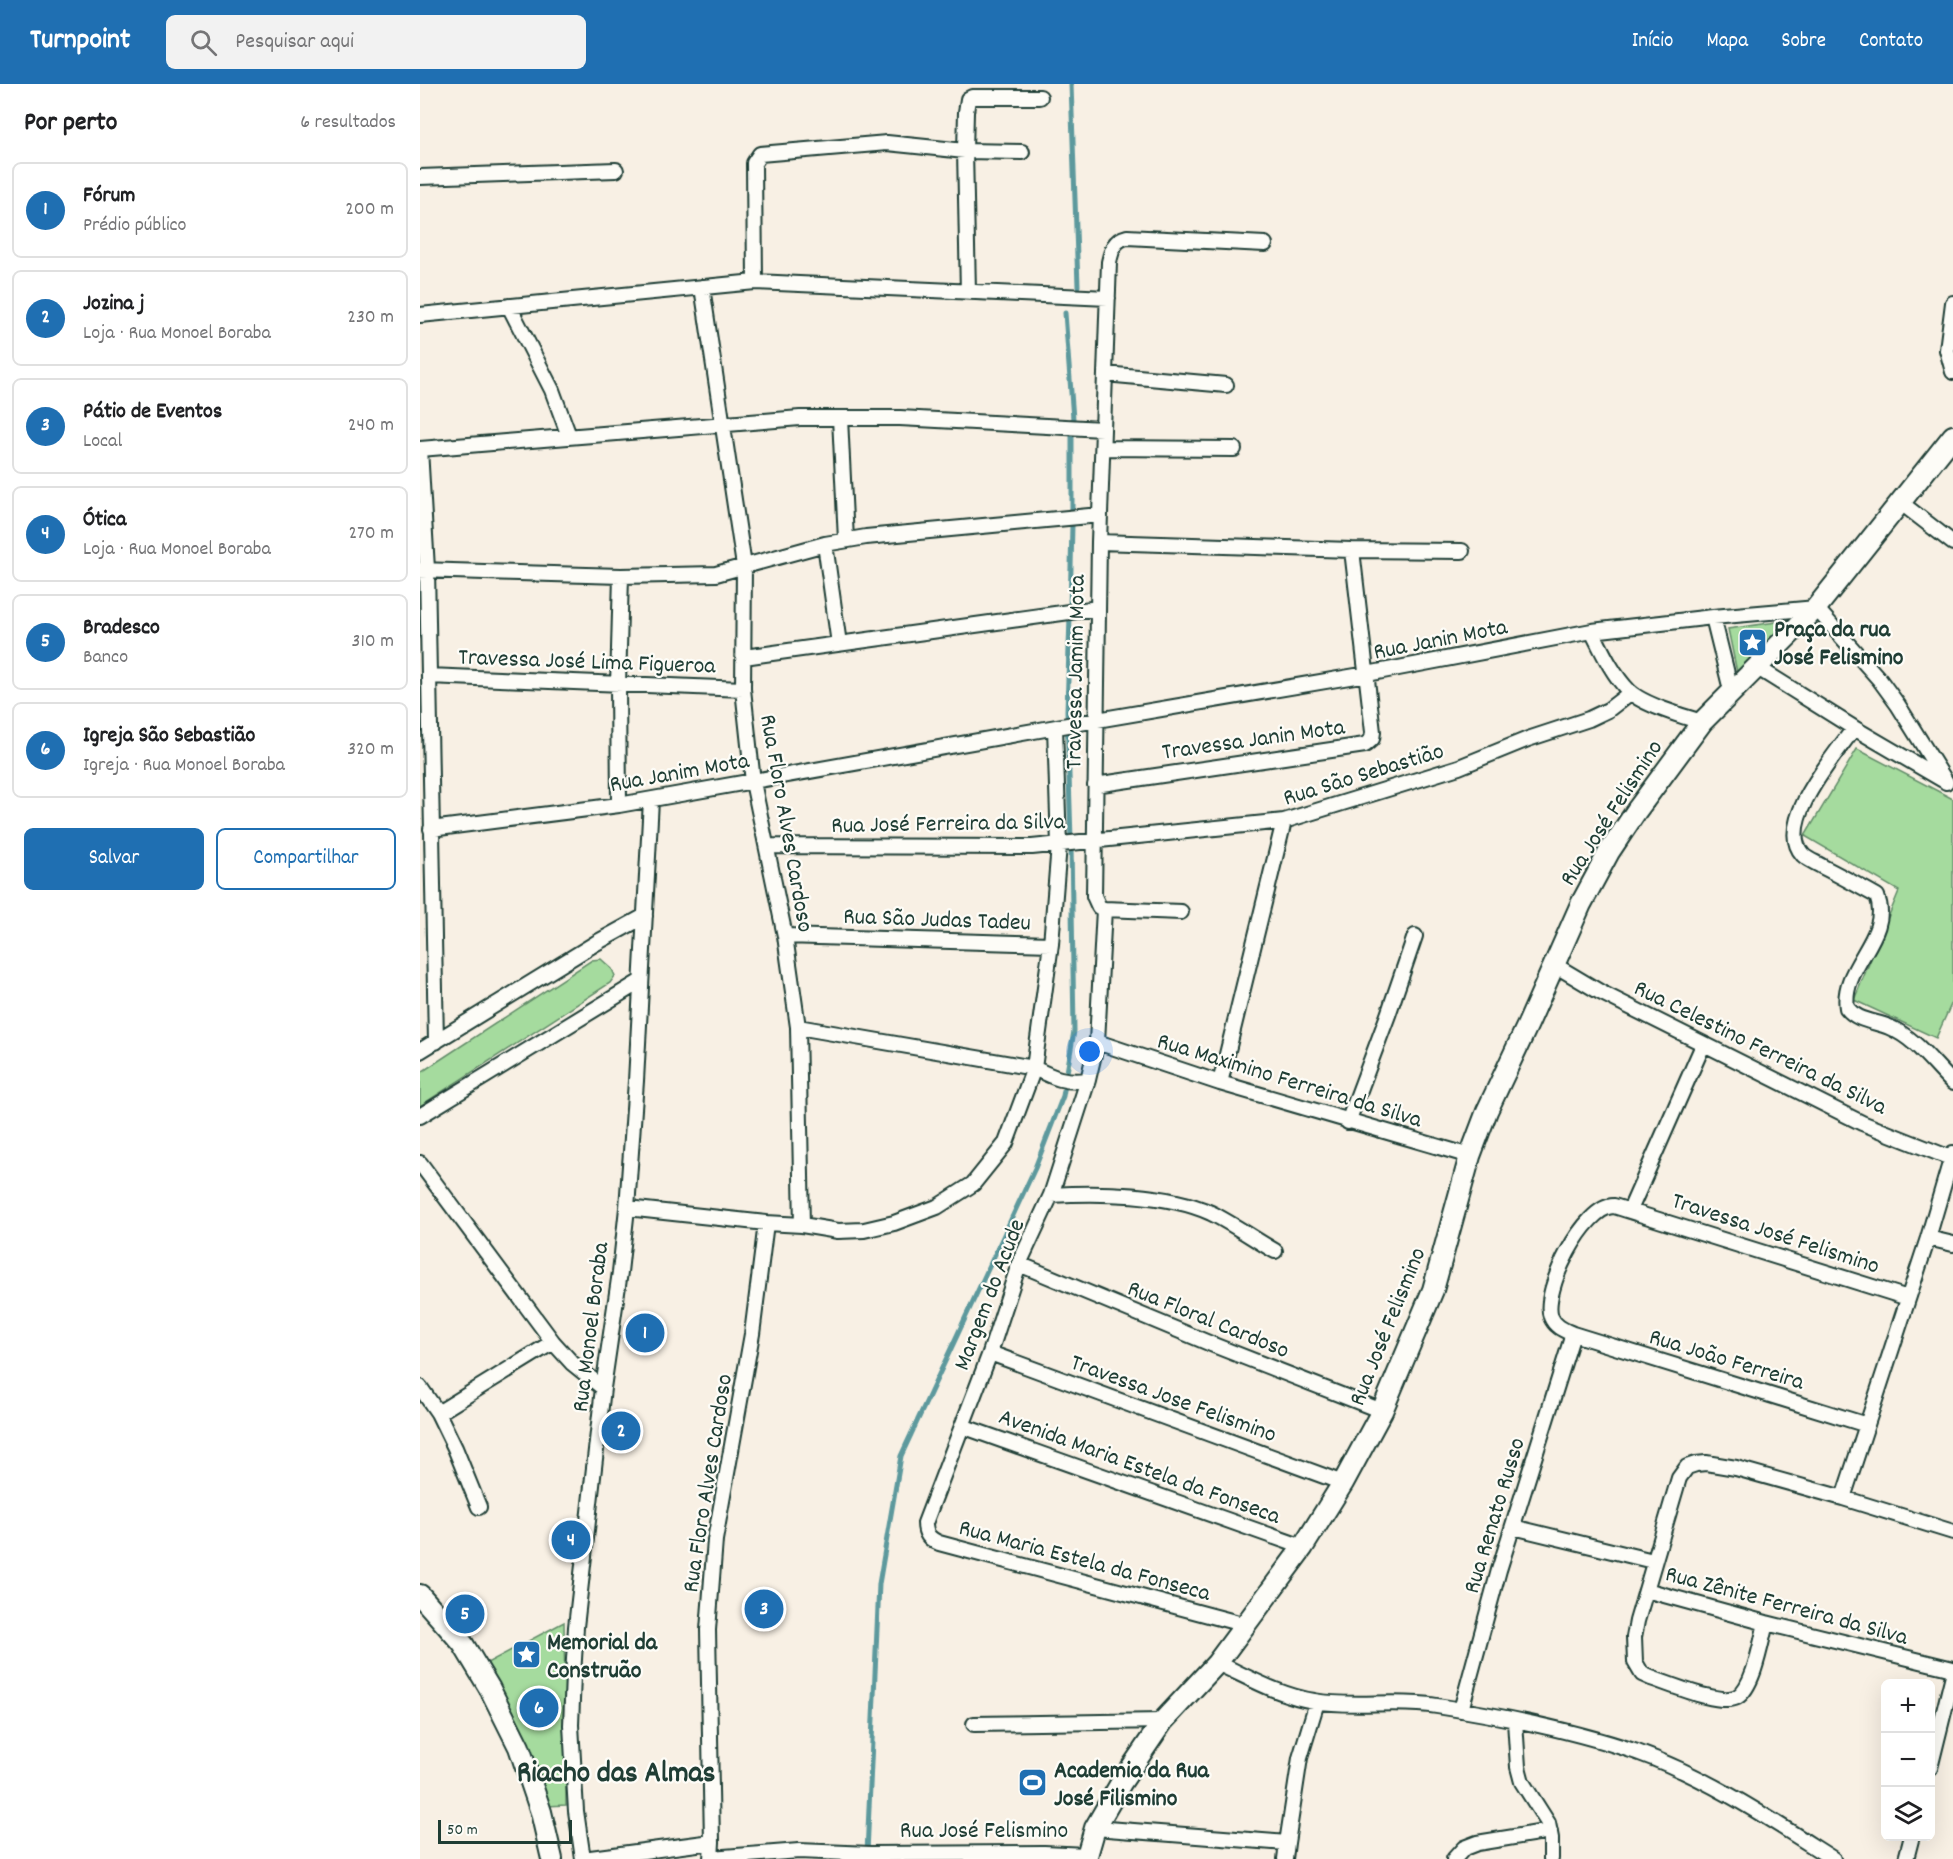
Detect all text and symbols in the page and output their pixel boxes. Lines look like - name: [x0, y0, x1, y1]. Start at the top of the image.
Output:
- search box: [166, 15, 586, 69]
- text: Turnpoint: [30, 22, 130, 62]
- icon: search: [187, 26, 220, 59]
- text: Pesquisar aqui: [235, 27, 354, 58]
- text: Início: [1632, 27, 1673, 57]
- text: Mapa: [1706, 27, 1748, 57]
- text: Sobre: [1781, 27, 1826, 57]
- text: Contato: [1859, 27, 1923, 57]
- text: Por perto: [24, 105, 117, 142]
- text: 6 resultados: [300, 109, 396, 137]
- text: Fórum: [83, 181, 135, 212]
- text: 1: [43, 196, 48, 224]
- text: 200 m: [345, 196, 394, 224]
- text: Prédio público: [83, 212, 187, 240]
- text: Jozina j: [83, 289, 144, 320]
- text: 2: [41, 304, 50, 332]
- text: 230 m: [347, 304, 394, 332]
- text: Loja · Rua Monoel Boraba: [83, 320, 271, 348]
- text: Pátio de Eventos: [83, 397, 222, 428]
- text: 3: [41, 412, 50, 440]
- text: 240 m: [348, 412, 394, 440]
- text: Local: [83, 428, 122, 456]
- text: Ótica: [83, 505, 126, 536]
- text: 4: [41, 520, 50, 548]
- text: 270 m: [348, 520, 394, 548]
- text: Loja · Rua Monoel Boraba: [83, 536, 271, 564]
- street label: Travessa Jamim Mota: [1058, 574, 1096, 770]
- street label: Rua Janin Mota: [1371, 611, 1511, 671]
- text: Bradesco: [83, 613, 160, 644]
- place label: Praça da rua José Felismino: [1774, 614, 1904, 676]
- place icon: Praça da rua José Felismino: [1737, 626, 1769, 658]
- text: 5: [41, 628, 50, 656]
- text: 310 m: [352, 628, 394, 656]
- street label: Travessa José Lima Figueroa: [458, 642, 717, 685]
- text: Banco: [83, 644, 128, 672]
- street label: Travessa Janin Mota: [1160, 711, 1348, 771]
- street label: Rua Floro Alves Cardoso: [749, 712, 821, 935]
- text: Igreja São Sebastião: [83, 721, 255, 752]
- street label: Rua José Felismino: [1552, 734, 1673, 893]
- street label: Rua São Sebastião: [1279, 735, 1448, 816]
- text: 6: [41, 736, 50, 764]
- text: 320 m: [347, 736, 394, 764]
- street label: Rua Janim Mota: [607, 745, 753, 803]
- text: Igreja · Rua Monoel Boraba: [83, 752, 285, 780]
- street label: Rua José Ferreira da Silva: [831, 806, 1066, 844]
- button: Salvar: [24, 828, 204, 890]
- button: Compartilhar: [216, 828, 396, 890]
- street label: Rua São Judas Tadeu: [842, 901, 1031, 941]
- street label: Rua Celestino Ferreira da Silva: [1627, 973, 1893, 1125]
- street label: Rua Maximino Ferreira da Silva: [1153, 1025, 1426, 1139]
- your location: [1075, 1037, 1104, 1066]
- street label: Travessa José Felismino: [1667, 1185, 1883, 1285]
- street label: Margem do Acude: [946, 1214, 1035, 1376]
- street label: Rua Monoel Boraba: [565, 1240, 619, 1414]
- street label: Rua José Felismino: [1342, 1243, 1436, 1411]
- street label: Rua Floral Cardoso: [1122, 1273, 1294, 1369]
- pin: 1: [626, 1310, 664, 1356]
- street label: Rua João Ferreira: [1644, 1321, 1809, 1401]
- street label: Travessa Jose Felismino: [1065, 1347, 1281, 1453]
- street label: Rua Floro Alves Cardoso: [675, 1372, 743, 1595]
- street label: Avenida Maria Estela da Fonseca: [993, 1401, 1285, 1535]
- pin: 2: [602, 1408, 640, 1454]
- street label: Rua Renato Russo: [1456, 1434, 1536, 1598]
- street label: Rua Maria Estela da Fonseca: [955, 1512, 1214, 1612]
- pin: 4: [552, 1518, 590, 1562]
- street label: Rua Zênite Ferreira da Silva: [1661, 1558, 1912, 1656]
- pin: 3: [744, 1586, 784, 1631]
- pin: 5: [446, 1592, 484, 1636]
- place label: Memorial da Construão: [547, 1627, 658, 1689]
- place icon: Memorial da Construão: [510, 1639, 542, 1671]
- map controls: [1881, 1679, 1935, 1841]
- button: +: [1881, 1679, 1935, 1733]
- pin: 6: [520, 1686, 558, 1730]
- button: −: [1881, 1733, 1935, 1787]
- district label: Riacho das Almas: [517, 1754, 715, 1797]
- place label: Academia da Rua José Filismino: [1054, 1755, 1209, 1817]
- sports icon: Academia da Rua José Filismino: [1017, 1767, 1049, 1799]
- button: layers: [1881, 1787, 1935, 1841]
- street label: Rua José Felismino: [900, 1815, 1068, 1849]
- scale bar: [438, 1817, 572, 1844]
- text: 50 m: [447, 1819, 478, 1842]

